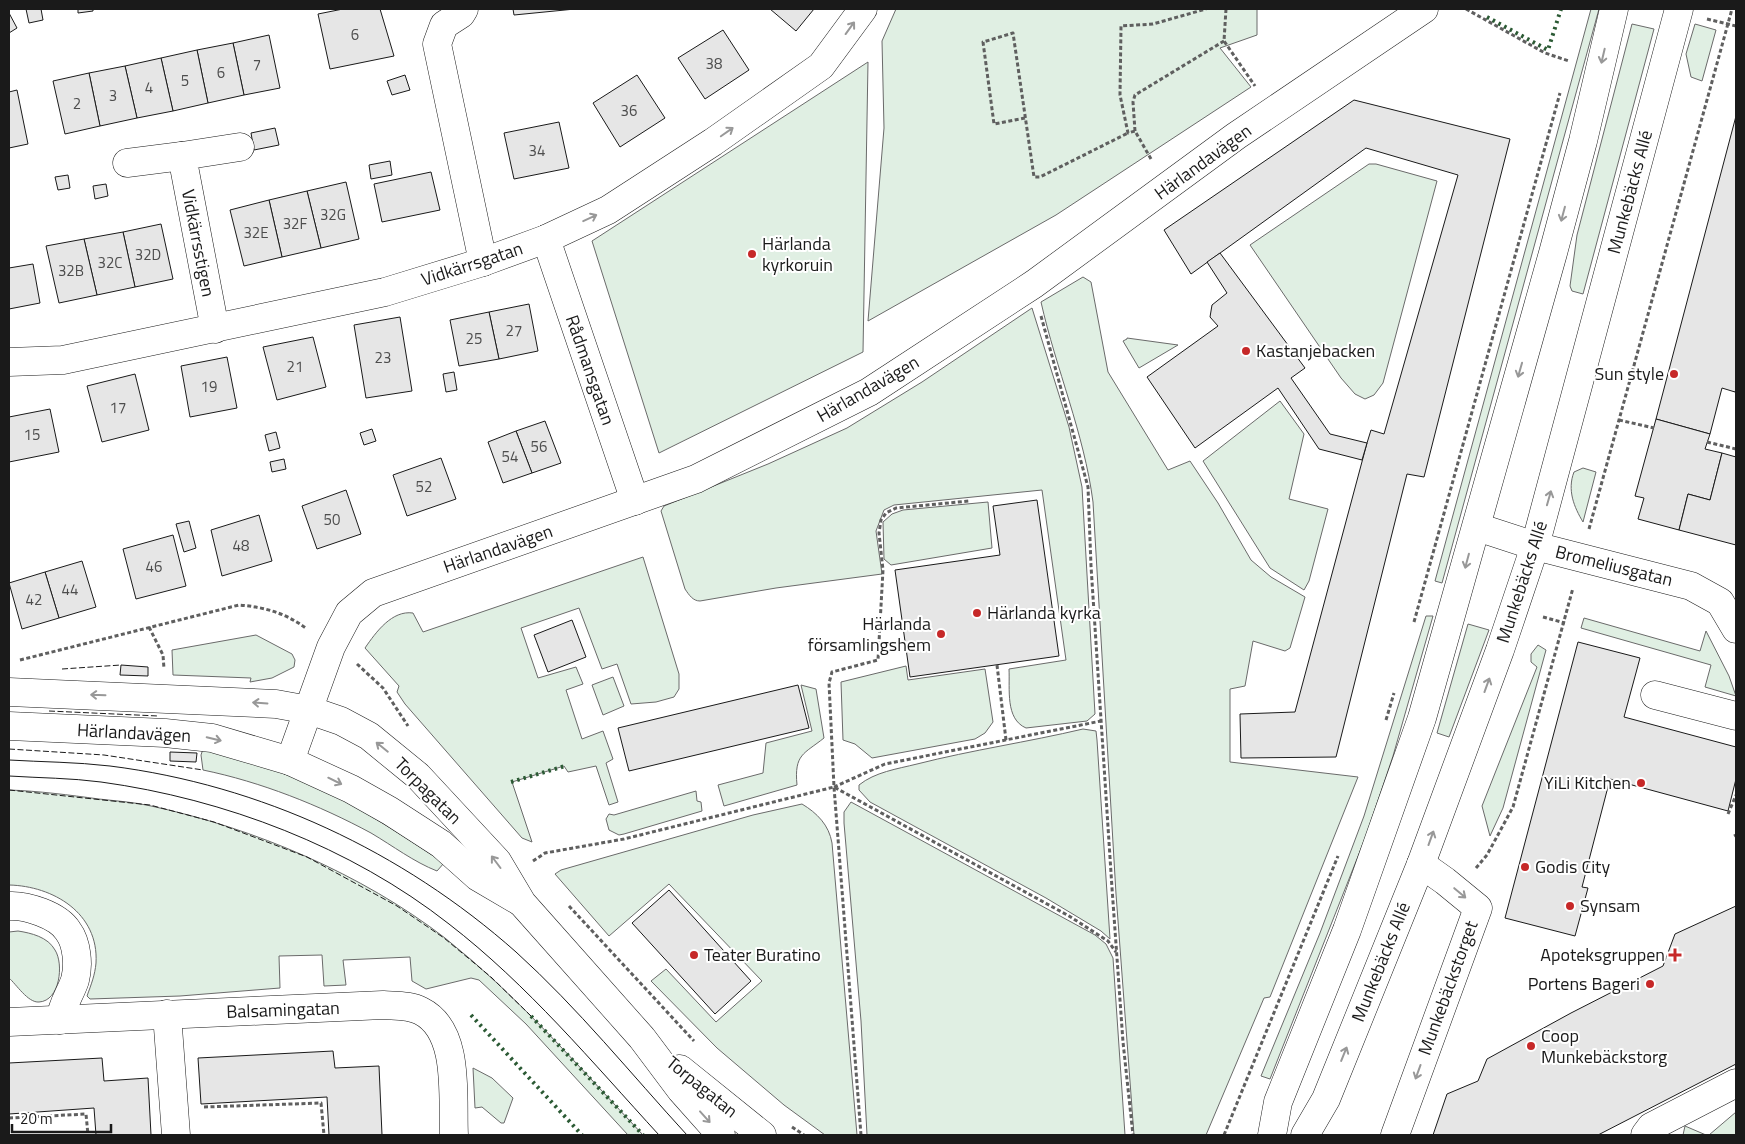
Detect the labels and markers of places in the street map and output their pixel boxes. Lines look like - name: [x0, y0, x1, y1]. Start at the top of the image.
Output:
- place label: Härlanda kyrkoruin: [762, 230, 833, 278]
- marker: Härlanda kyrkoruin: [746, 248, 758, 260]
- place label: Kastanjebacken: [1256, 337, 1375, 364]
- marker: Kastanjebacken: [1240, 345, 1252, 357]
- place label: Sun style: [1594, 360, 1664, 387]
- marker: Sun style: [1668, 368, 1680, 380]
- place label: Härlanda kyrka: [987, 599, 1101, 626]
- marker: Härlanda kyrka: [971, 607, 983, 619]
- place label: Härlanda församlingshem: [808, 610, 931, 658]
- marker: Härlanda församlingshem: [935, 628, 947, 640]
- place label: YiLi Kitchen: [1544, 769, 1631, 796]
- marker: YiLi Kitchen: [1635, 777, 1647, 789]
- place label: Godis City: [1535, 853, 1610, 880]
- marker: Godis City: [1519, 861, 1531, 873]
- place label: Synsam: [1580, 892, 1640, 919]
- marker: Synsam: [1564, 900, 1576, 912]
- place label: Teater Buratino: [704, 941, 821, 968]
- place label: Apoteksgruppen: [1540, 941, 1665, 968]
- marker: Teater Buratino: [688, 949, 700, 961]
- marker: Apoteksgruppen: [1669, 949, 1681, 961]
- place label: Portens Bageri: [1528, 970, 1640, 997]
- marker: Portens Bageri: [1644, 978, 1656, 990]
- place label: Coop Munkebäckstorg: [1541, 1022, 1667, 1070]
- marker: Coop Munkebäckstorg: [1525, 1040, 1537, 1052]

